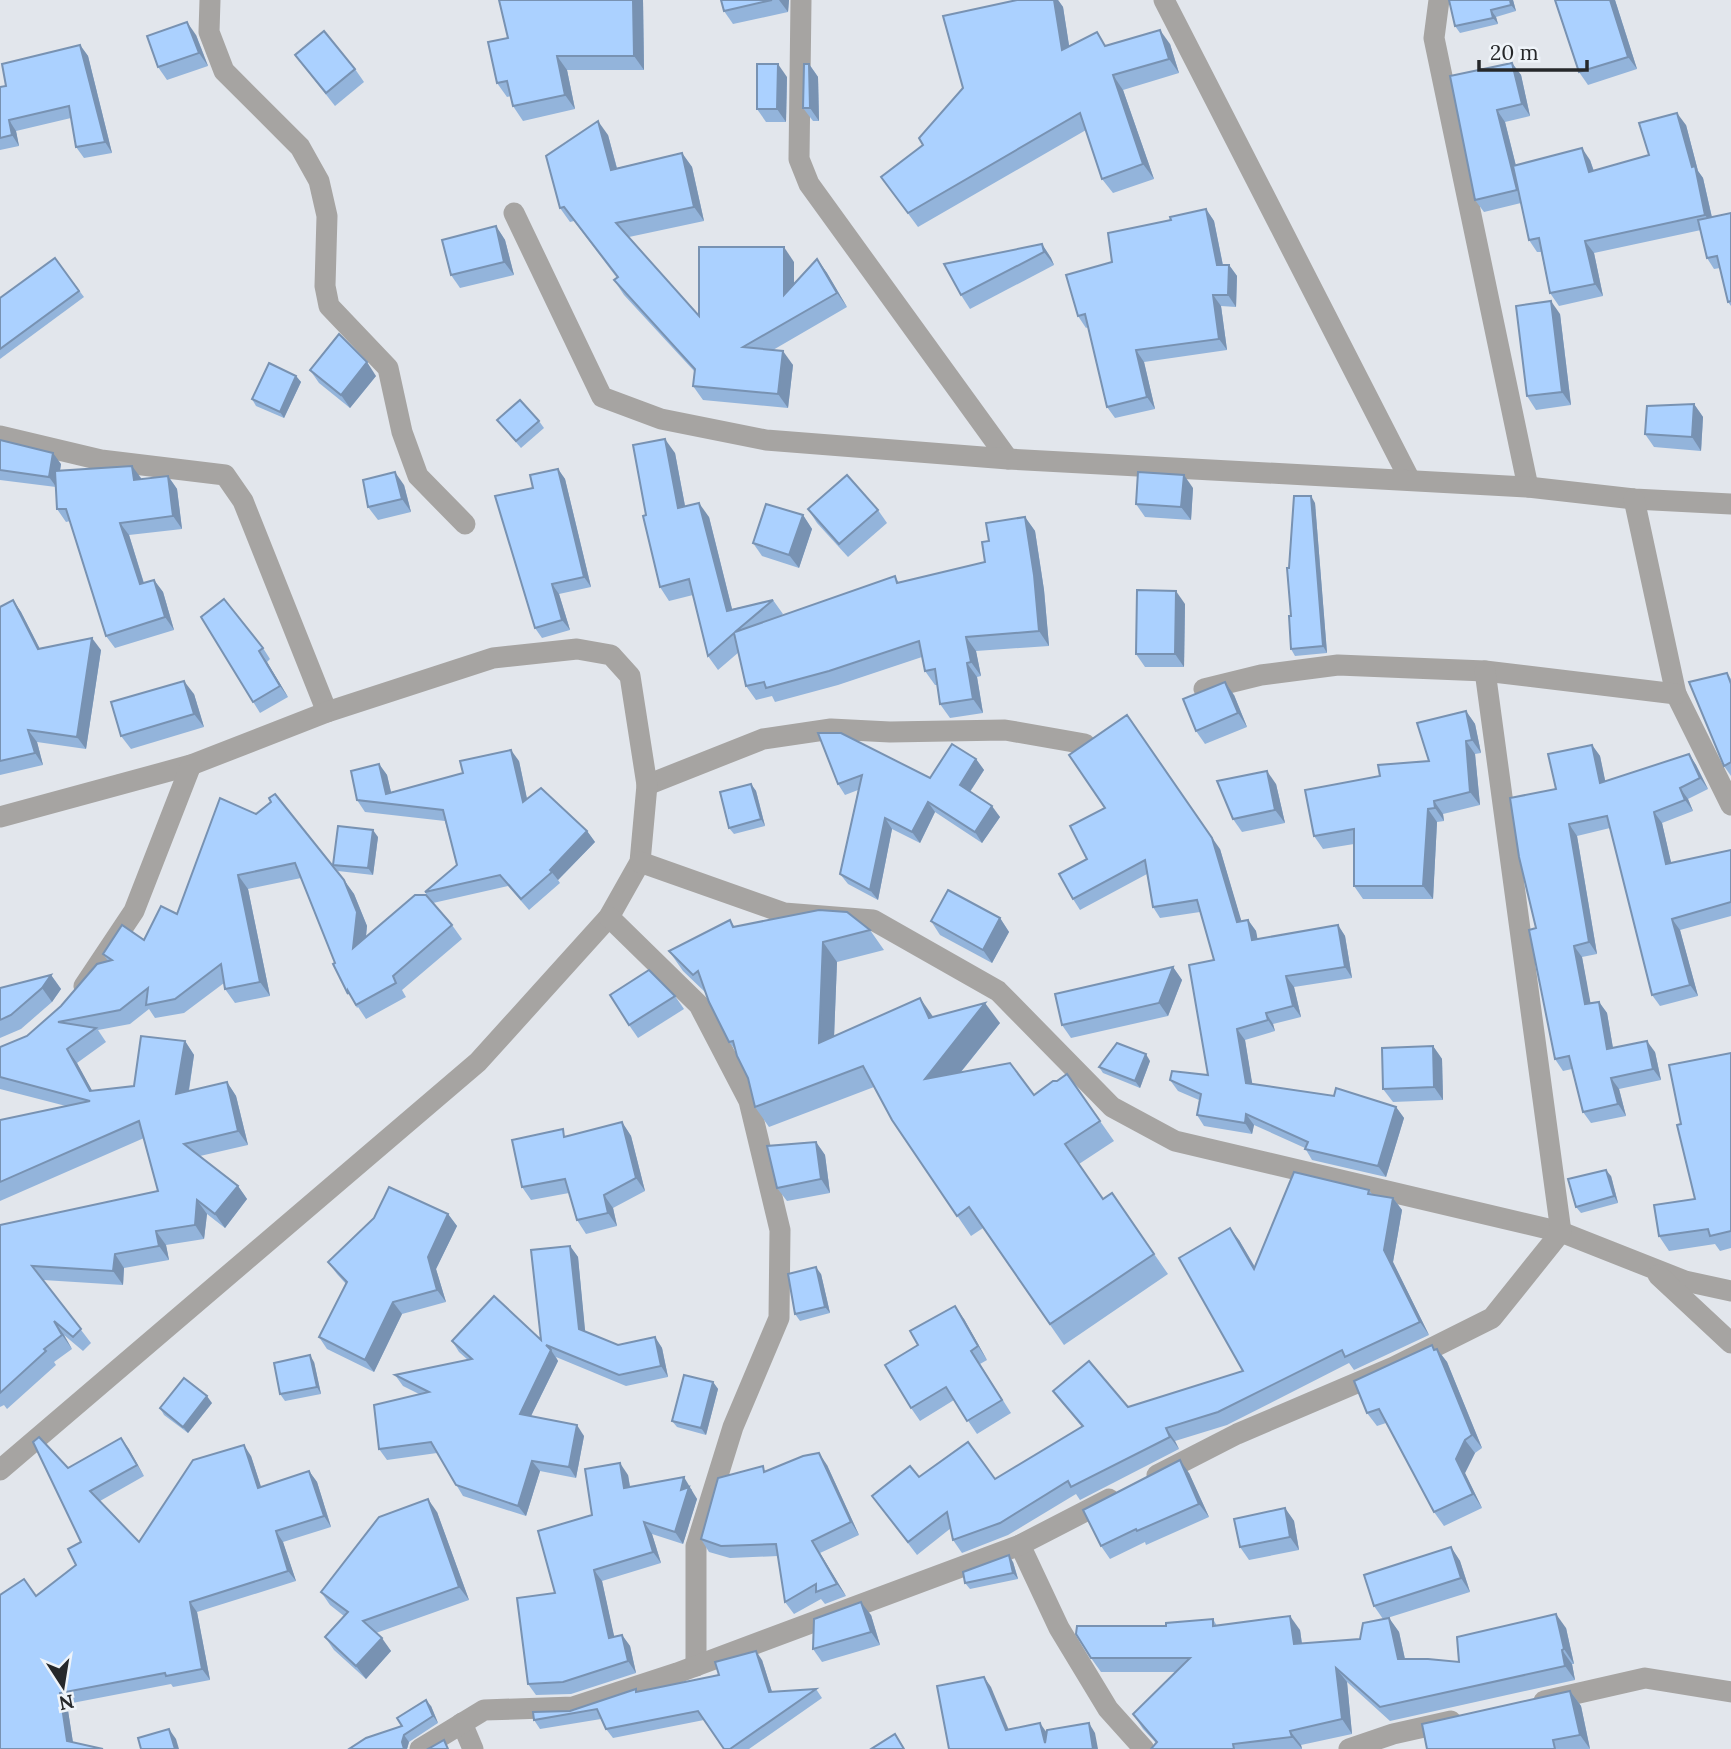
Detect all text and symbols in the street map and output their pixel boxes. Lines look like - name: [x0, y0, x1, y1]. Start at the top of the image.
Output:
- scale bar: [1479, 28, 1588, 72]
- text: 20 m: [1490, 39, 1539, 66]
- north arrow: [28, 1651, 98, 1721]
- text: N: [57, 1689, 76, 1716]

